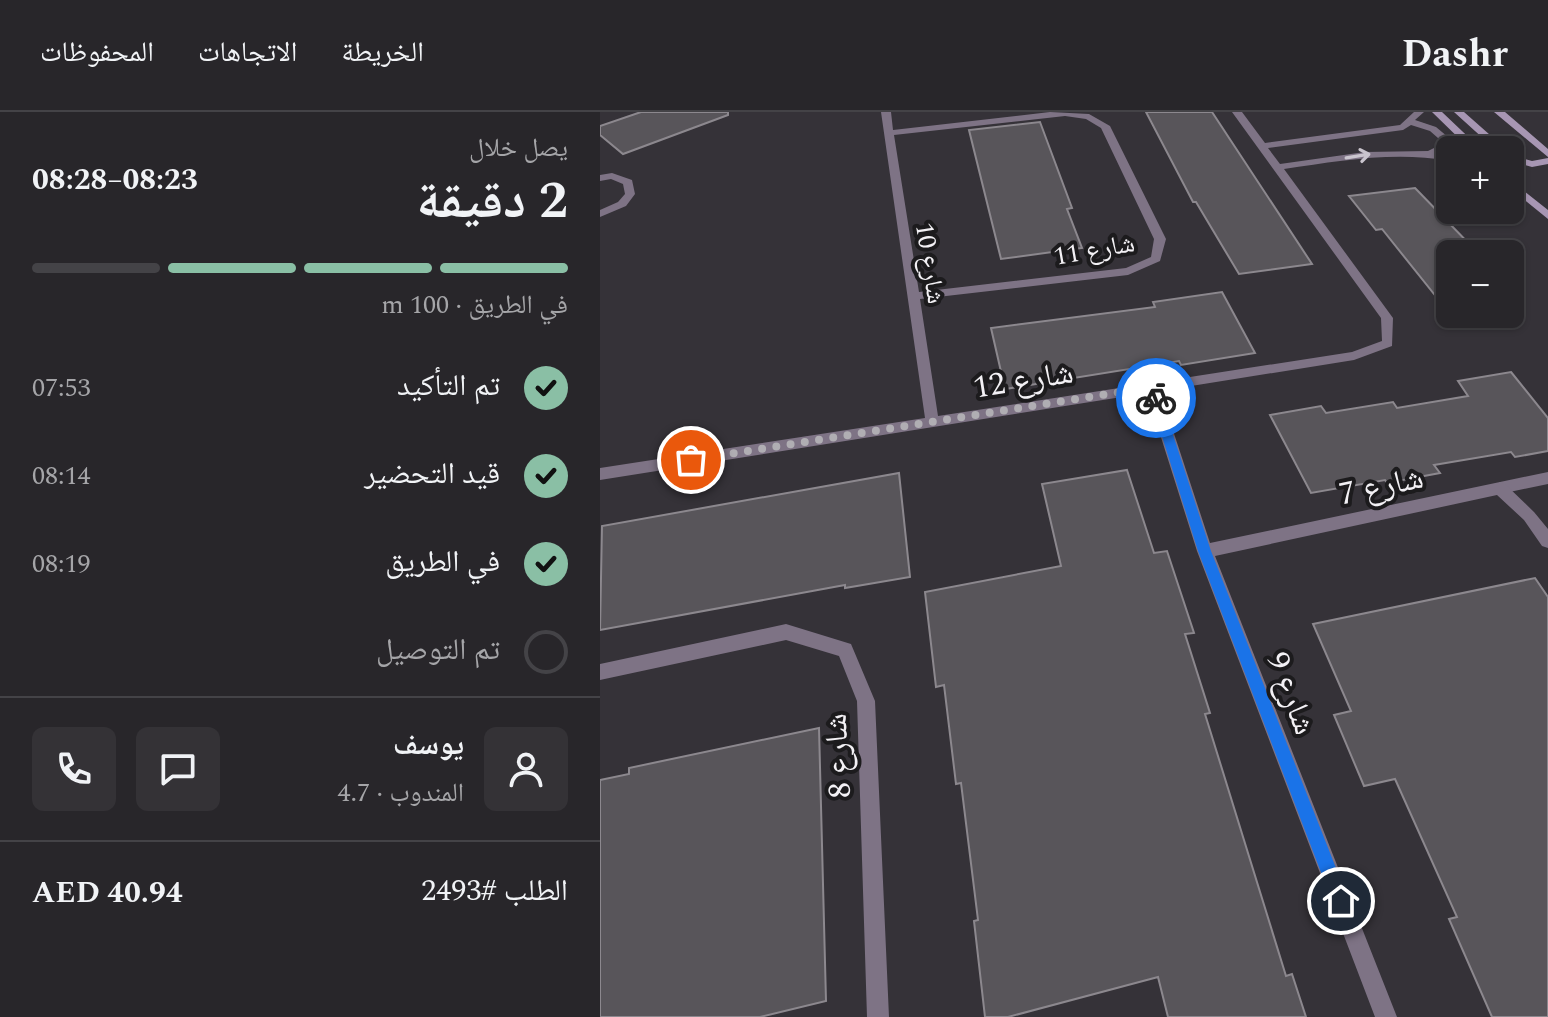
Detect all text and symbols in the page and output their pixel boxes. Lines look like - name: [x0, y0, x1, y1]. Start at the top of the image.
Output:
- text: Dashr: [1402, 26, 1508, 84]
- text: المحفوظات: [40, 31, 154, 74]
- text: الاتجاهات: [198, 31, 297, 74]
- text: الخريطة: [341, 31, 424, 74]
- text: يصل خلال: [469, 128, 568, 168]
- map controls: [1436, 136, 1524, 328]
- button: +: [1436, 136, 1524, 224]
- one-way arrow: [1344, 148, 1370, 163]
- text: 08:23–08:28: [32, 157, 198, 203]
- text: 2 دقيقة: [417, 162, 568, 241]
- street label: شارع 10: [904, 220, 956, 307]
- street label: شارع 11: [1050, 223, 1138, 277]
- button: −: [1436, 240, 1524, 328]
- text: في الطريق · 100 m: [381, 285, 568, 325]
- street label: شارع 12: [970, 348, 1077, 413]
- courier: [1116, 358, 1196, 438]
- text: تم التأكيد: [397, 363, 500, 409]
- icon: check: [524, 366, 568, 410]
- text: 07:53: [32, 368, 91, 408]
- icon: bike: [1134, 376, 1178, 420]
- pin: [657, 426, 725, 494]
- icon: bag: [669, 438, 713, 482]
- text: قيد التحضير: [364, 451, 500, 497]
- icon: check: [524, 454, 568, 498]
- street label: شارع 7: [1335, 454, 1428, 519]
- text: 08:14: [32, 456, 91, 496]
- text: في الطريق: [385, 539, 500, 585]
- icon: check: [524, 542, 568, 586]
- text: 08:19: [32, 544, 91, 584]
- text: تم التوصيل: [376, 627, 500, 673]
- street label: شارع 9: [1253, 645, 1329, 742]
- street label: شارع 8: [812, 712, 865, 800]
- text: يوسف: [393, 722, 464, 768]
- button: phone: [32, 727, 116, 811]
- button: chat: [136, 727, 220, 811]
- button: person: [484, 727, 568, 811]
- text: المندوب · 4.7: [337, 773, 464, 813]
- pin: [1307, 867, 1375, 935]
- text: الطلب #2493: [421, 868, 568, 914]
- text: AED 40.94: [32, 870, 183, 916]
- icon: home: [1319, 879, 1363, 923]

